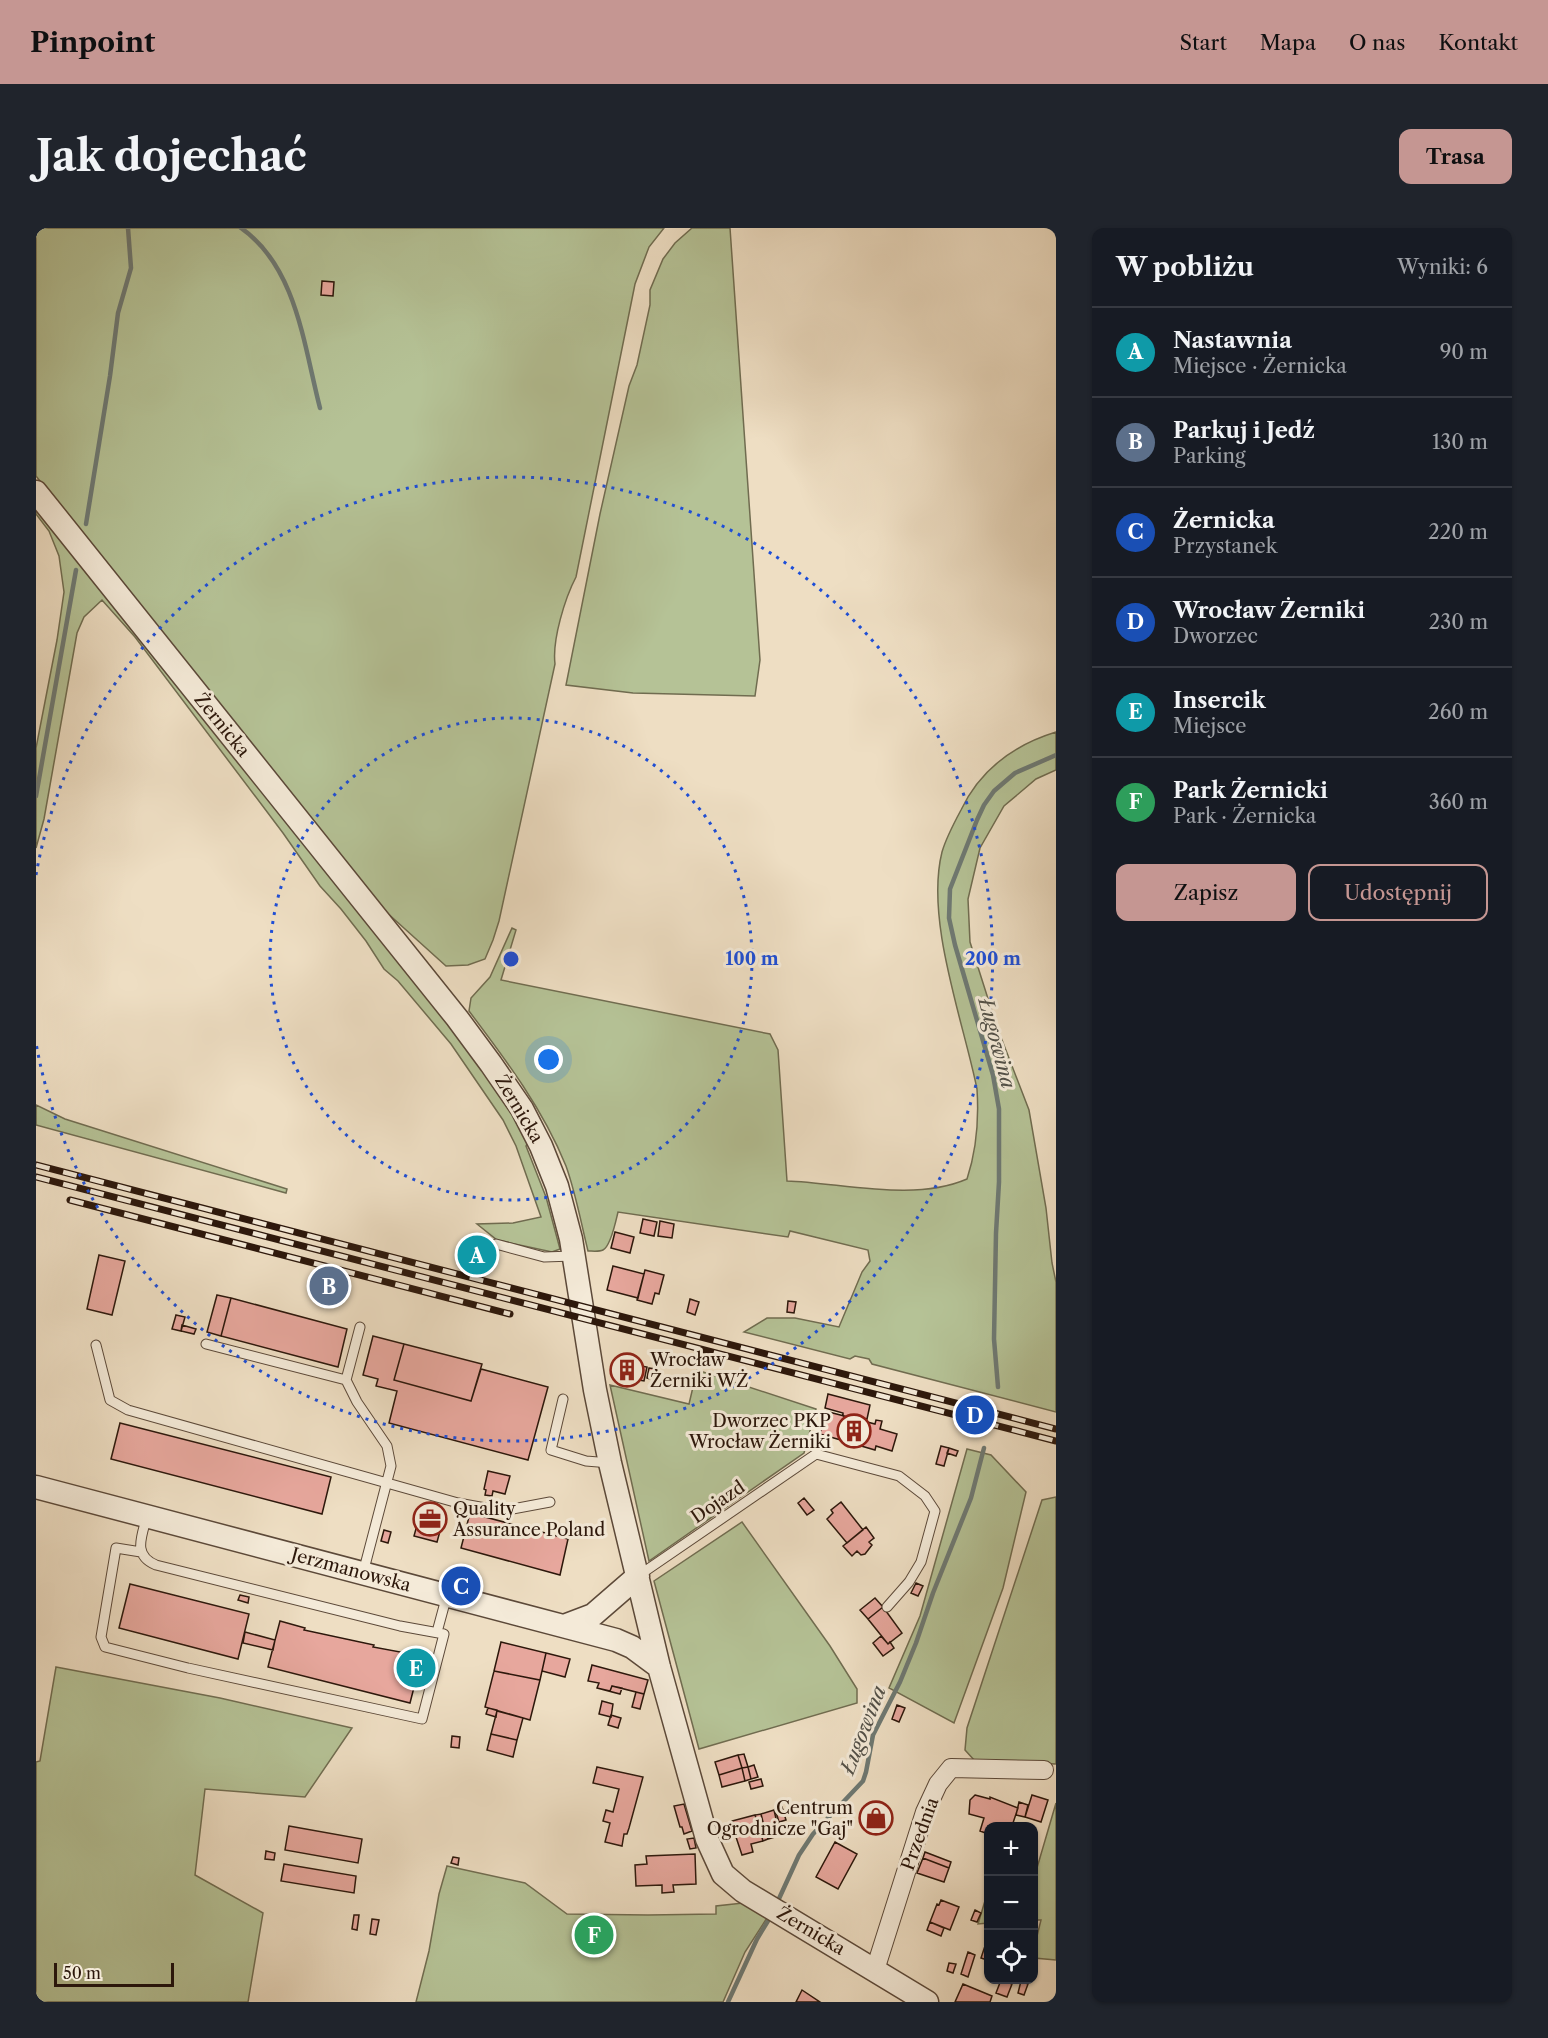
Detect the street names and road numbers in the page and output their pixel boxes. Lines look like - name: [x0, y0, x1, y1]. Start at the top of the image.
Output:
- street label: Żernicka: [190, 688, 255, 762]
- street label: Żernicka: [490, 1070, 549, 1147]
- street label: Dojazd: [687, 1476, 749, 1528]
- street label: Jerzmanowska: [286, 1543, 414, 1597]
- street label: Przednia: [897, 1794, 944, 1873]
- street label: Żernicka: [773, 1901, 850, 1960]

